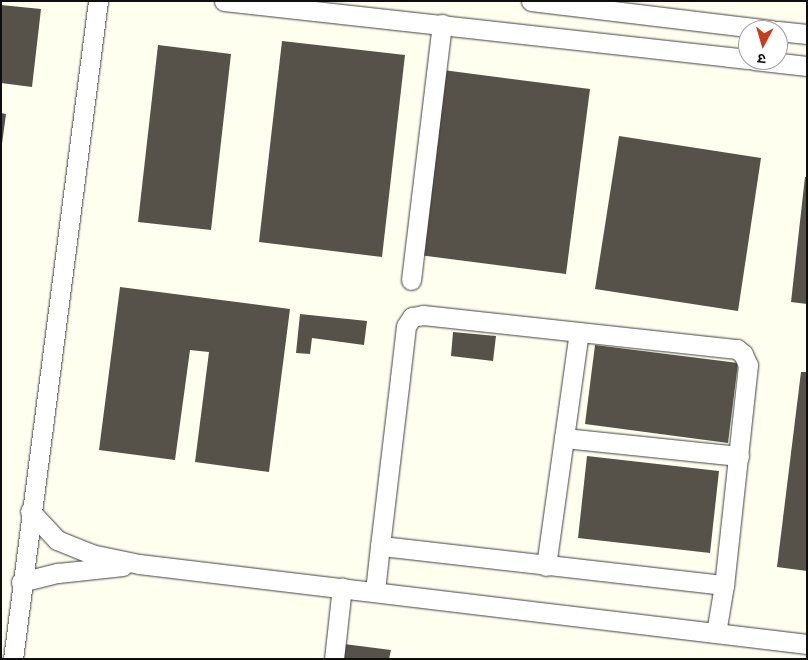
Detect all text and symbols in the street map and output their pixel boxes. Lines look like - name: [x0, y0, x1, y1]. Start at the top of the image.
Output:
- north arrow: [738, 20, 788, 70]
- text: उ: [757, 50, 767, 68]

